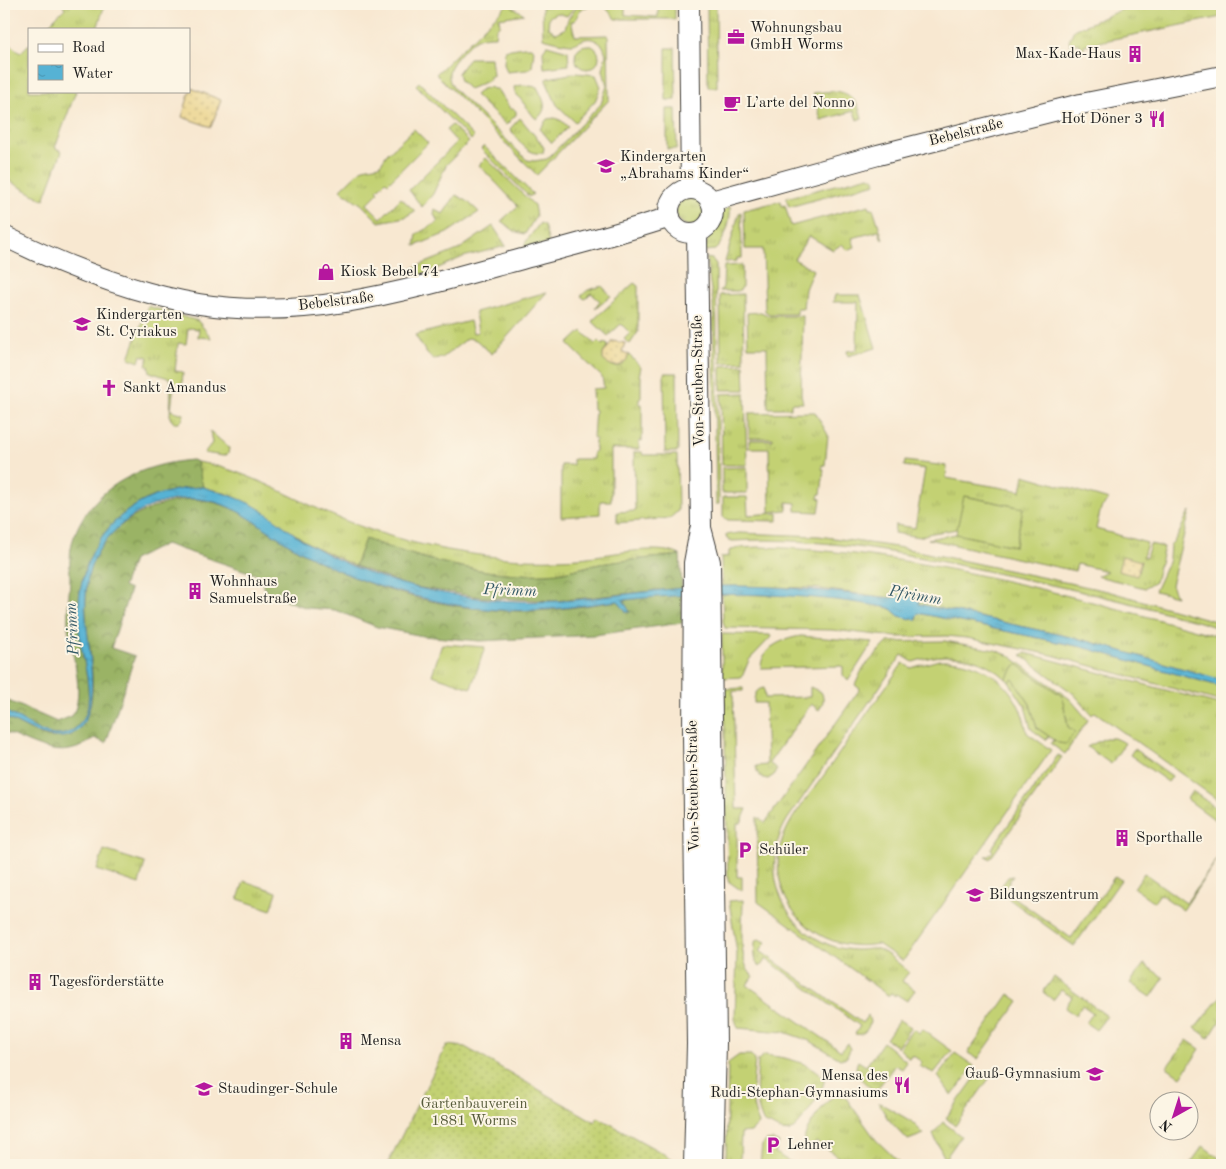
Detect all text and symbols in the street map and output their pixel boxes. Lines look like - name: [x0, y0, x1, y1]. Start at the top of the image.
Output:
- place label: Wohnungsbau GmbH Worms: [750, 21, 843, 53]
- office icon: Wohnungsbau GmbH Worms: [726, 27, 746, 47]
- legend: [28, 28, 190, 92]
- text: Road: [72, 41, 106, 56]
- building icon: Max-Kade-Haus: [1125, 44, 1145, 64]
- place label: Max-Kade-Haus: [1015, 47, 1121, 62]
- text: Water: [72, 67, 113, 82]
- cafe icon: L’arte del Nonno: [722, 93, 742, 113]
- place label: L’arte del Nonno: [746, 96, 855, 111]
- restaurant icon: Hot Döner 3: [1147, 109, 1167, 129]
- place label: Hot Döner 3: [1061, 112, 1143, 127]
- street label: Bebelstraße: [927, 117, 1005, 149]
- place label: Kindergarten „Abrahams Kinder“: [620, 150, 749, 182]
- school or university icon: Kindergarten „Abrahams Kinder“: [596, 156, 616, 176]
- shop icon: Kiosk Bebel 74: [316, 262, 336, 282]
- place label: Kiosk Bebel 74: [340, 265, 439, 280]
- street label: Bebelstraße: [297, 290, 375, 314]
- place label: Kindergarten St. Cyriakus: [96, 308, 182, 340]
- school or university icon: Kindergarten St. Cyriakus: [72, 314, 92, 334]
- street label: Von-Steuben-Straße: [690, 315, 708, 447]
- church icon: Sankt Amandus: [99, 378, 119, 398]
- place label: Sankt Amandus: [123, 381, 226, 396]
- place label: Wohnhaus Samuelstraße: [209, 575, 297, 607]
- building icon: Wohnhaus Samuelstraße: [185, 581, 205, 601]
- water label: Pfrimm: [482, 582, 537, 600]
- water label: Pfrimm: [886, 583, 943, 609]
- water label: Pfrimm: [64, 602, 82, 657]
- street label: Von-Steuben-Straße: [685, 720, 703, 852]
- building icon: Sporthalle: [1112, 828, 1132, 848]
- place label: Sporthalle: [1136, 831, 1203, 846]
- parking icon: Schüler: [735, 840, 755, 860]
- place label: Schüler: [759, 843, 808, 858]
- school or university icon: Bildungszentrum: [965, 885, 985, 905]
- place label: Bildungszentrum: [989, 888, 1099, 903]
- building icon: Tagesförderstätte: [25, 972, 45, 992]
- place label: Tagesförderstätte: [49, 975, 164, 990]
- building icon: Mensa: [336, 1031, 356, 1051]
- place label: Mensa: [360, 1034, 402, 1049]
- school or university icon: Gauß-Gymnasium: [1085, 1064, 1105, 1084]
- place label: Gauß-Gymnasium: [965, 1067, 1081, 1082]
- place label: Mensa des Rudi-Stephan-Gymnasiums: [710, 1069, 888, 1101]
- restaurant icon: Mensa des Rudi-Stephan-Gymnasiums: [892, 1075, 912, 1095]
- school or university icon: Staudinger-Schule: [194, 1079, 214, 1099]
- place label: Staudinger-Schule: [218, 1082, 338, 1097]
- north arrow: [1148, 1092, 1198, 1142]
- park label: Gartenbauverein 1881 Worms: [420, 1097, 528, 1129]
- text: N: [1158, 1116, 1175, 1134]
- parking icon: Lehner: [763, 1135, 783, 1155]
- place label: Lehner: [787, 1138, 833, 1153]

